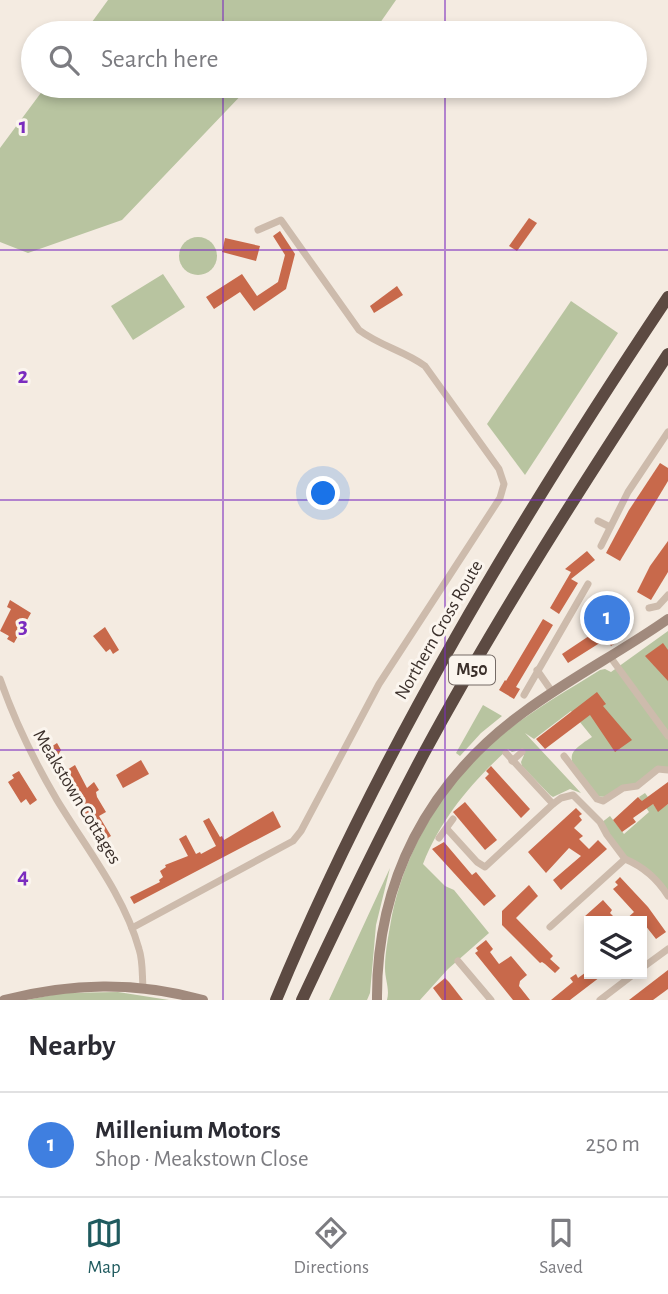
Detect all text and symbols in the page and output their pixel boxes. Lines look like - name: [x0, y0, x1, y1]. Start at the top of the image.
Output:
- search box: [21, 21, 647, 98]
- icon: search: [45, 41, 83, 79]
- text: Search here: [101, 46, 219, 72]
- text: 1: [19, 115, 27, 138]
- text: 2: [18, 365, 29, 388]
- your location: [306, 476, 340, 510]
- street label: Northern Cross Route: [391, 557, 487, 703]
- pin: 1: [584, 592, 630, 644]
- text: 3: [18, 615, 28, 638]
- road number: M50: [449, 656, 495, 684]
- street label: Meakstown Cottages: [29, 726, 125, 868]
- text: 4: [17, 865, 29, 888]
- map controls: [584, 916, 647, 979]
- button: layers: [584, 916, 647, 979]
- text: Nearby: [28, 1031, 116, 1061]
- text: Millenium Motors: [95, 1117, 281, 1143]
- text: 1: [47, 1133, 55, 1156]
- text: 250 m: [586, 1133, 640, 1156]
- text: Shop · Meakstown Close: [95, 1148, 309, 1171]
- tab: Map: [85, 1214, 123, 1279]
- tab: Directions: [293, 1214, 369, 1279]
- tab: Saved: [539, 1214, 583, 1279]

